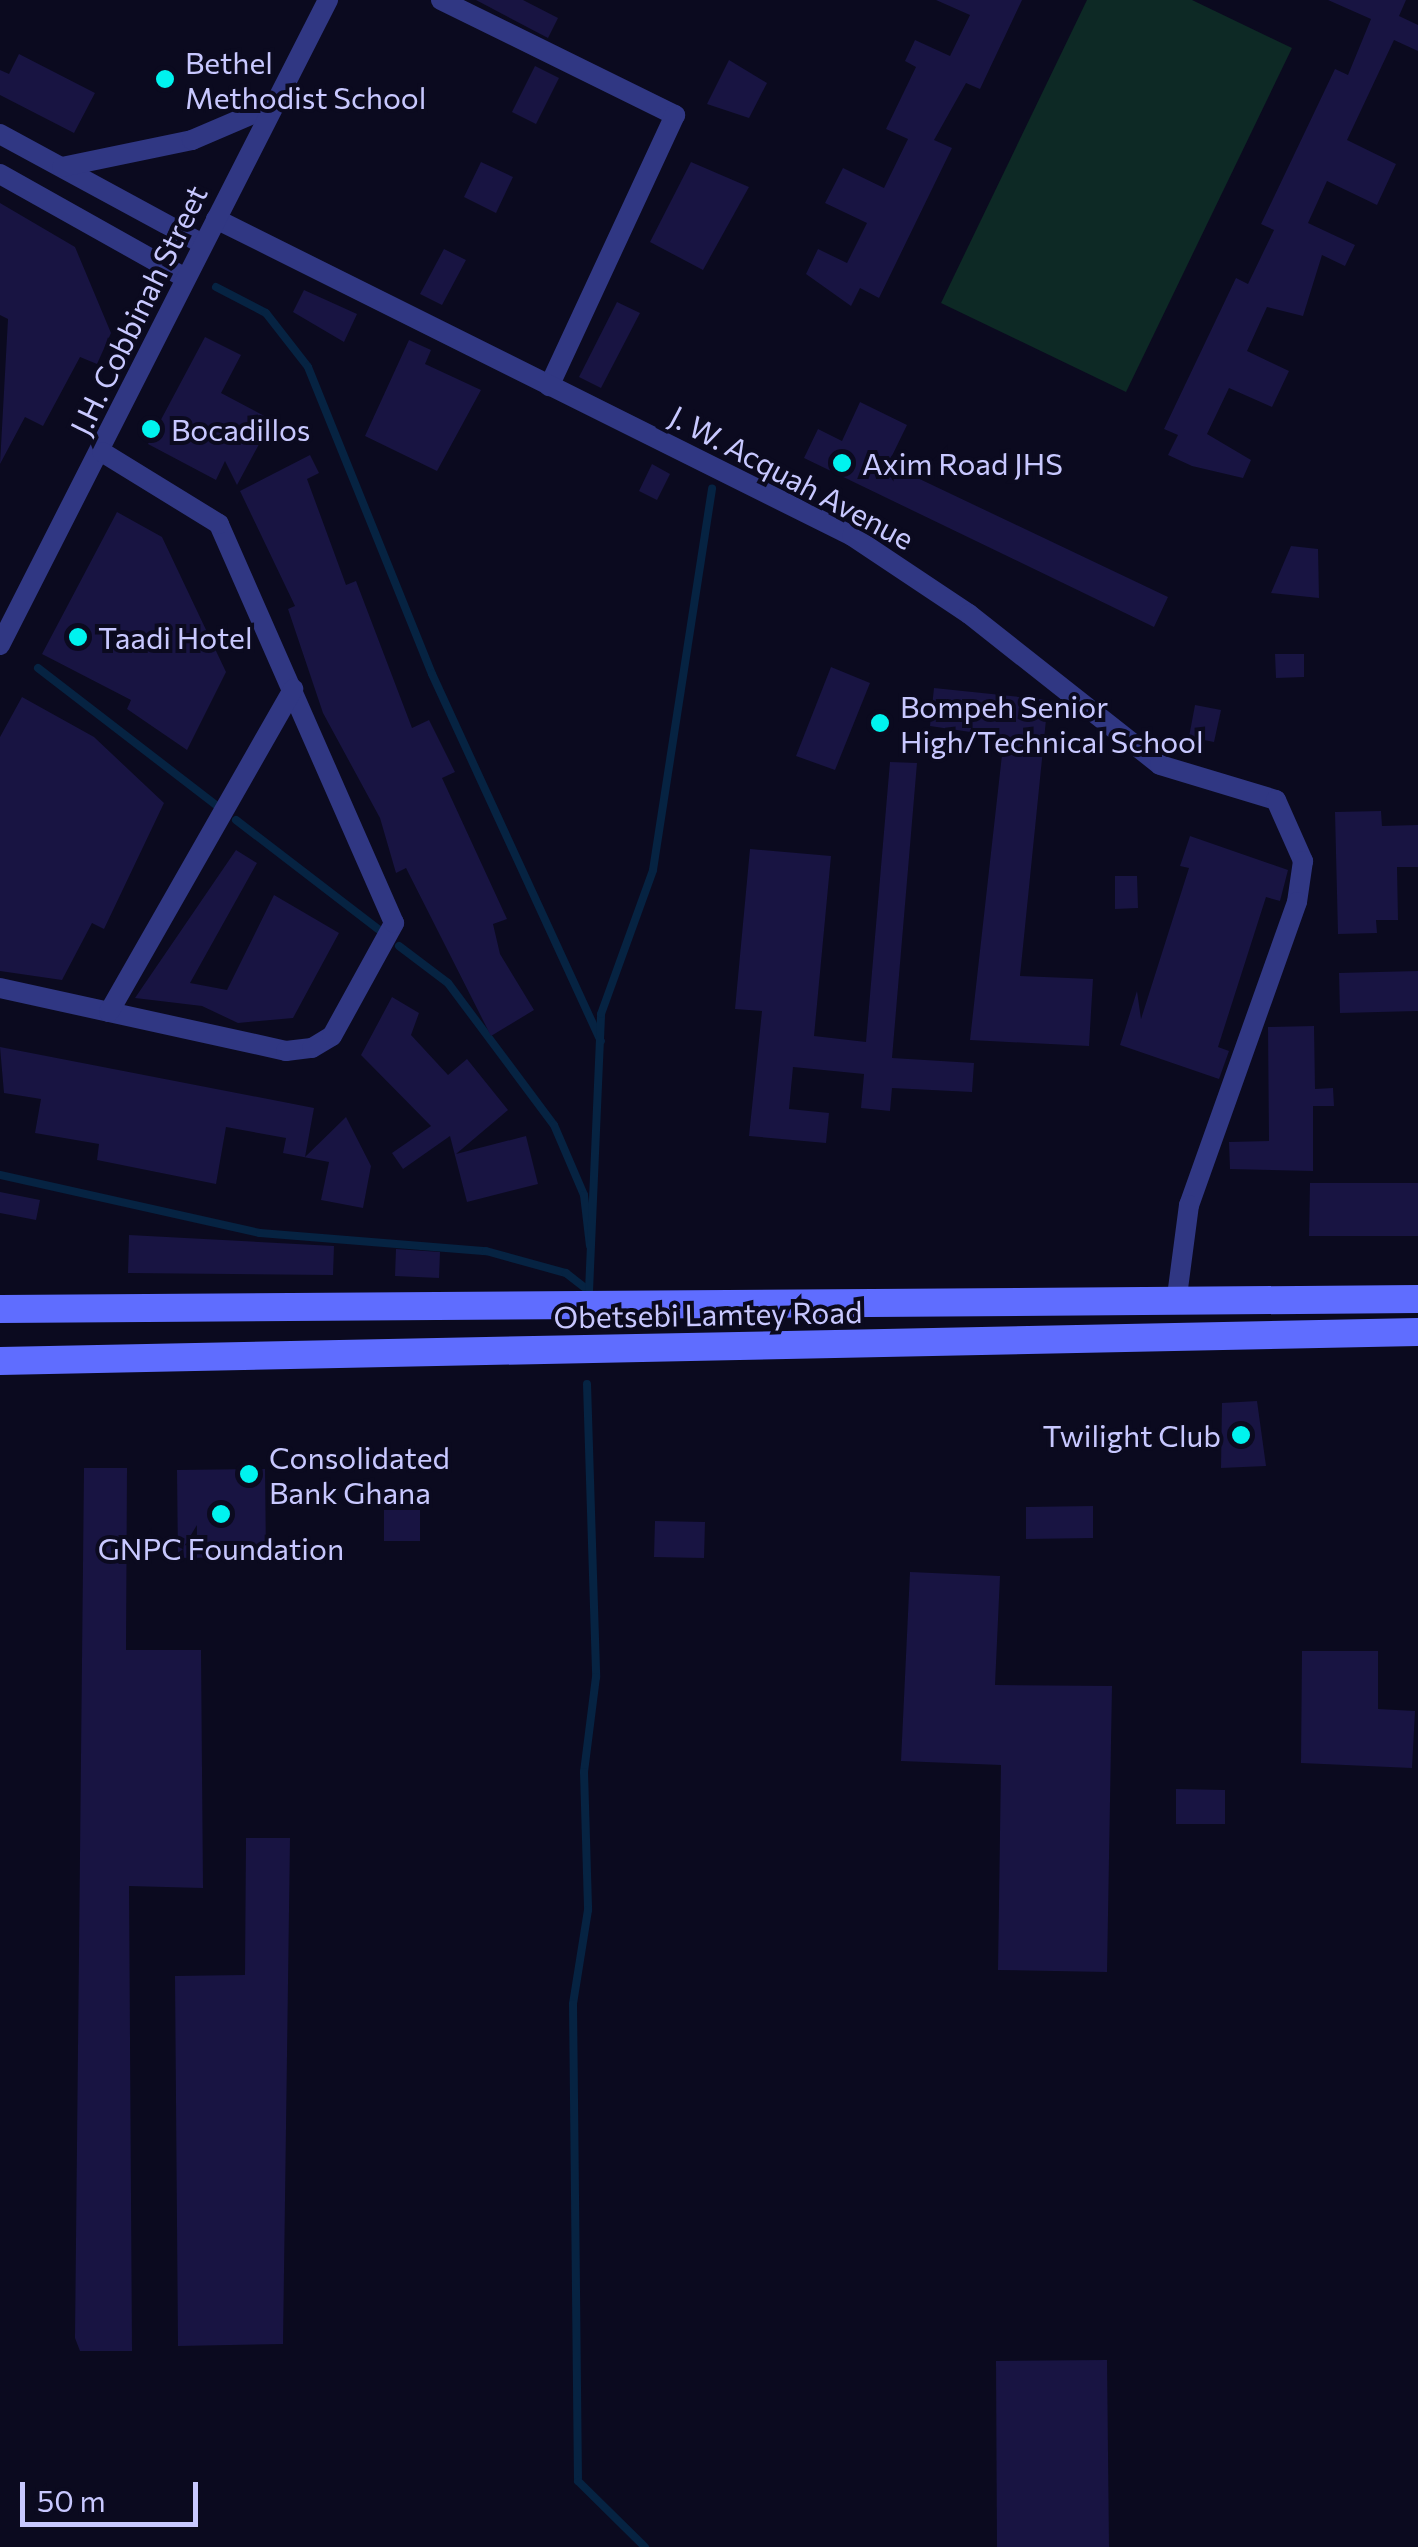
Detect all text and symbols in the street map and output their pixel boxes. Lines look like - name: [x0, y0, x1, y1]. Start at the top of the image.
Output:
- place label: Bethel Methodist School: [185, 44, 426, 114]
- marker: Bethel Methodist School: [154, 68, 176, 90]
- street label: J.H. Cobbinah Street: [62, 179, 214, 441]
- street label: J. W. Acquah Avenue: [664, 398, 920, 556]
- place label: Bocadillos: [171, 411, 310, 447]
- marker: Bocadillos: [140, 418, 162, 440]
- place label: Axim Road JHS: [862, 445, 1063, 481]
- marker: Axim Road JHS: [831, 452, 853, 474]
- place label: Taadi Hotel: [98, 619, 253, 655]
- marker: Taadi Hotel: [67, 626, 89, 648]
- place label: Bompeh Senior High/Technical School: [900, 688, 1204, 758]
- marker: Bompeh Senior High/Technical School: [869, 712, 891, 734]
- street label: Obetsebi Lamtey Road: [553, 1293, 863, 1335]
- place label: Twilight Club: [1042, 1417, 1221, 1453]
- marker: Twilight Club: [1230, 1424, 1252, 1446]
- place label: Consolidated Bank Ghana: [269, 1439, 450, 1510]
- marker: Consolidated Bank Ghana: [238, 1463, 260, 1485]
- marker: GNPC Foundation: [210, 1503, 232, 1525]
- place label: GNPC Foundation: [98, 1530, 344, 1566]
- scale bar: [25, 2462, 202, 2524]
- text: 50 m: [37, 2481, 106, 2518]

